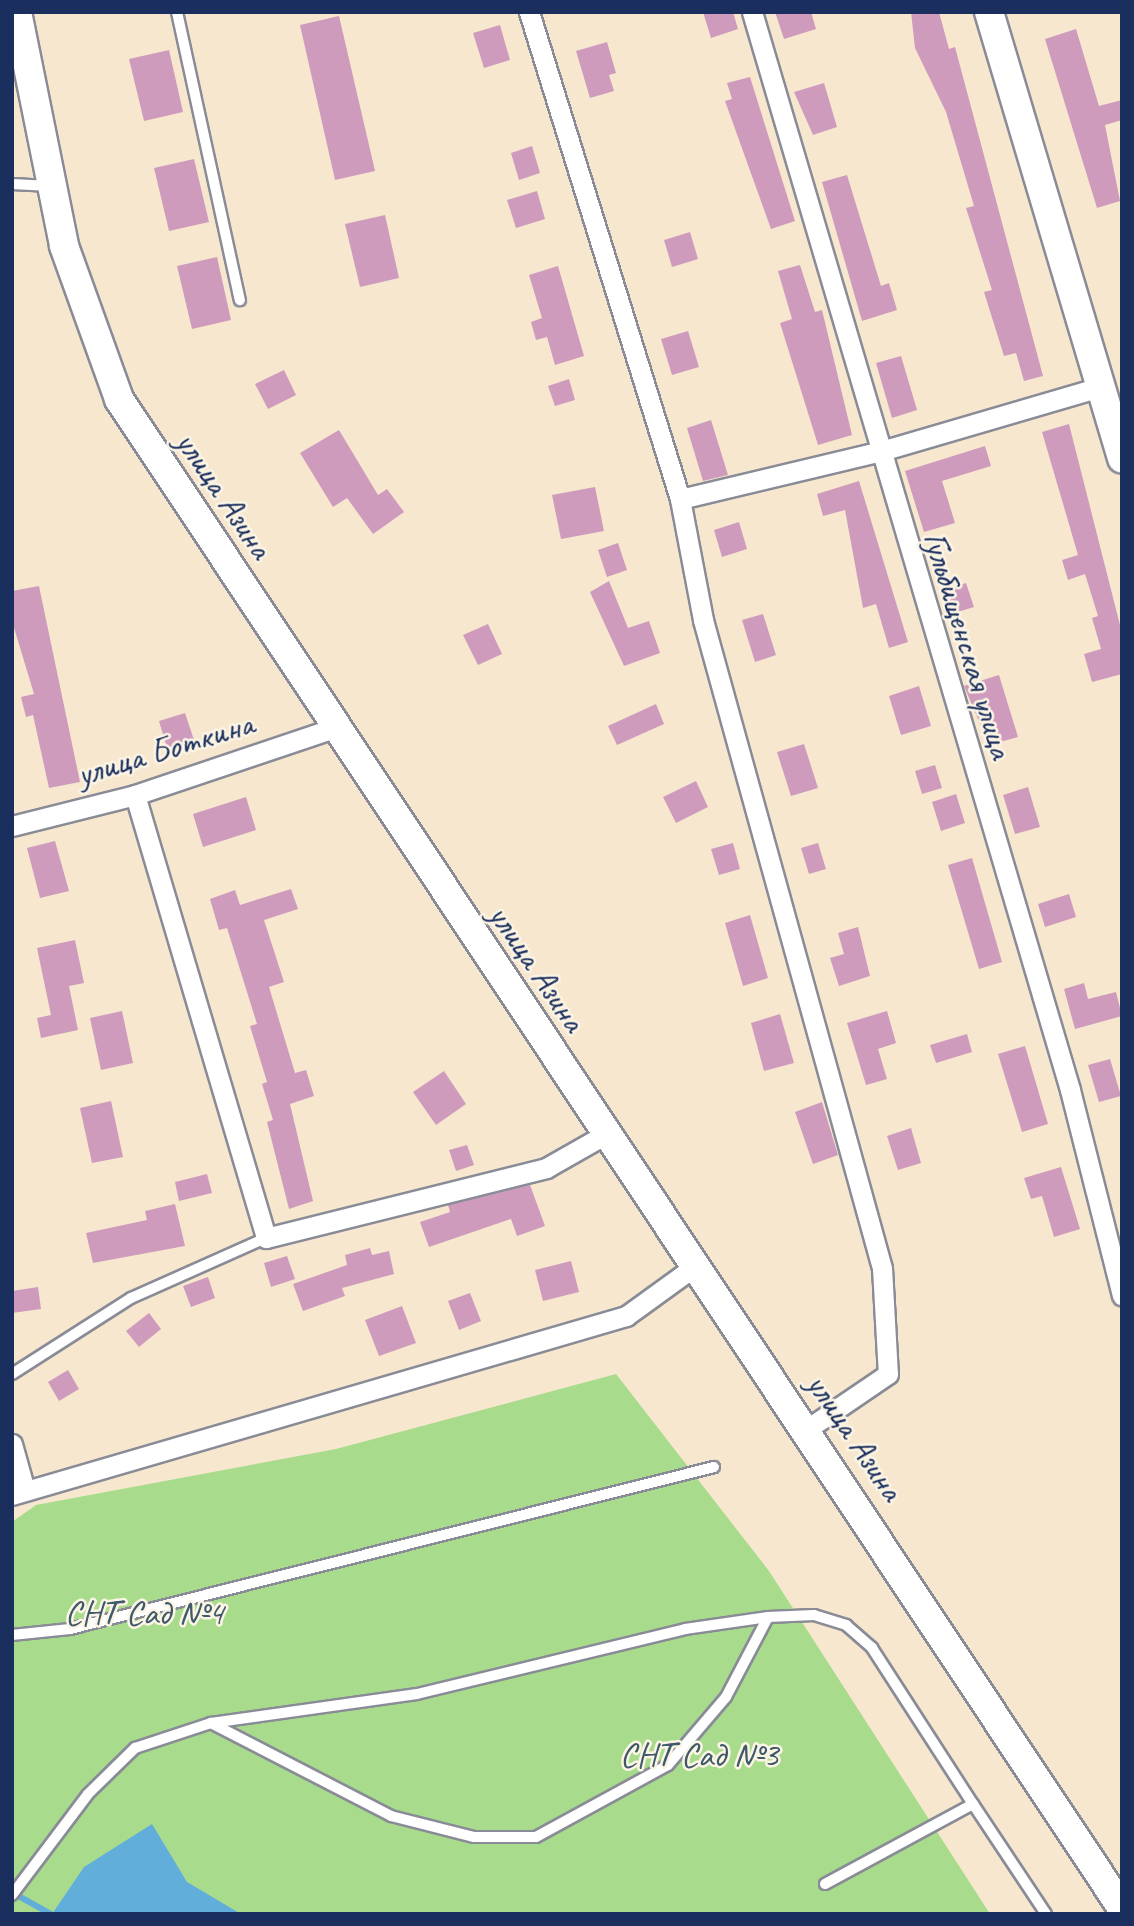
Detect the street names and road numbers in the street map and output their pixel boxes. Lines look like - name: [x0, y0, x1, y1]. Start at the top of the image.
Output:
- street label: улица Азина: [166, 424, 282, 566]
- street label: Гульбищенская улица: [913, 525, 1023, 765]
- street label: улица Боткина: [72, 702, 258, 796]
- street label: улица Азина: [479, 897, 595, 1039]
- street label: улица Азина: [797, 1366, 913, 1508]

